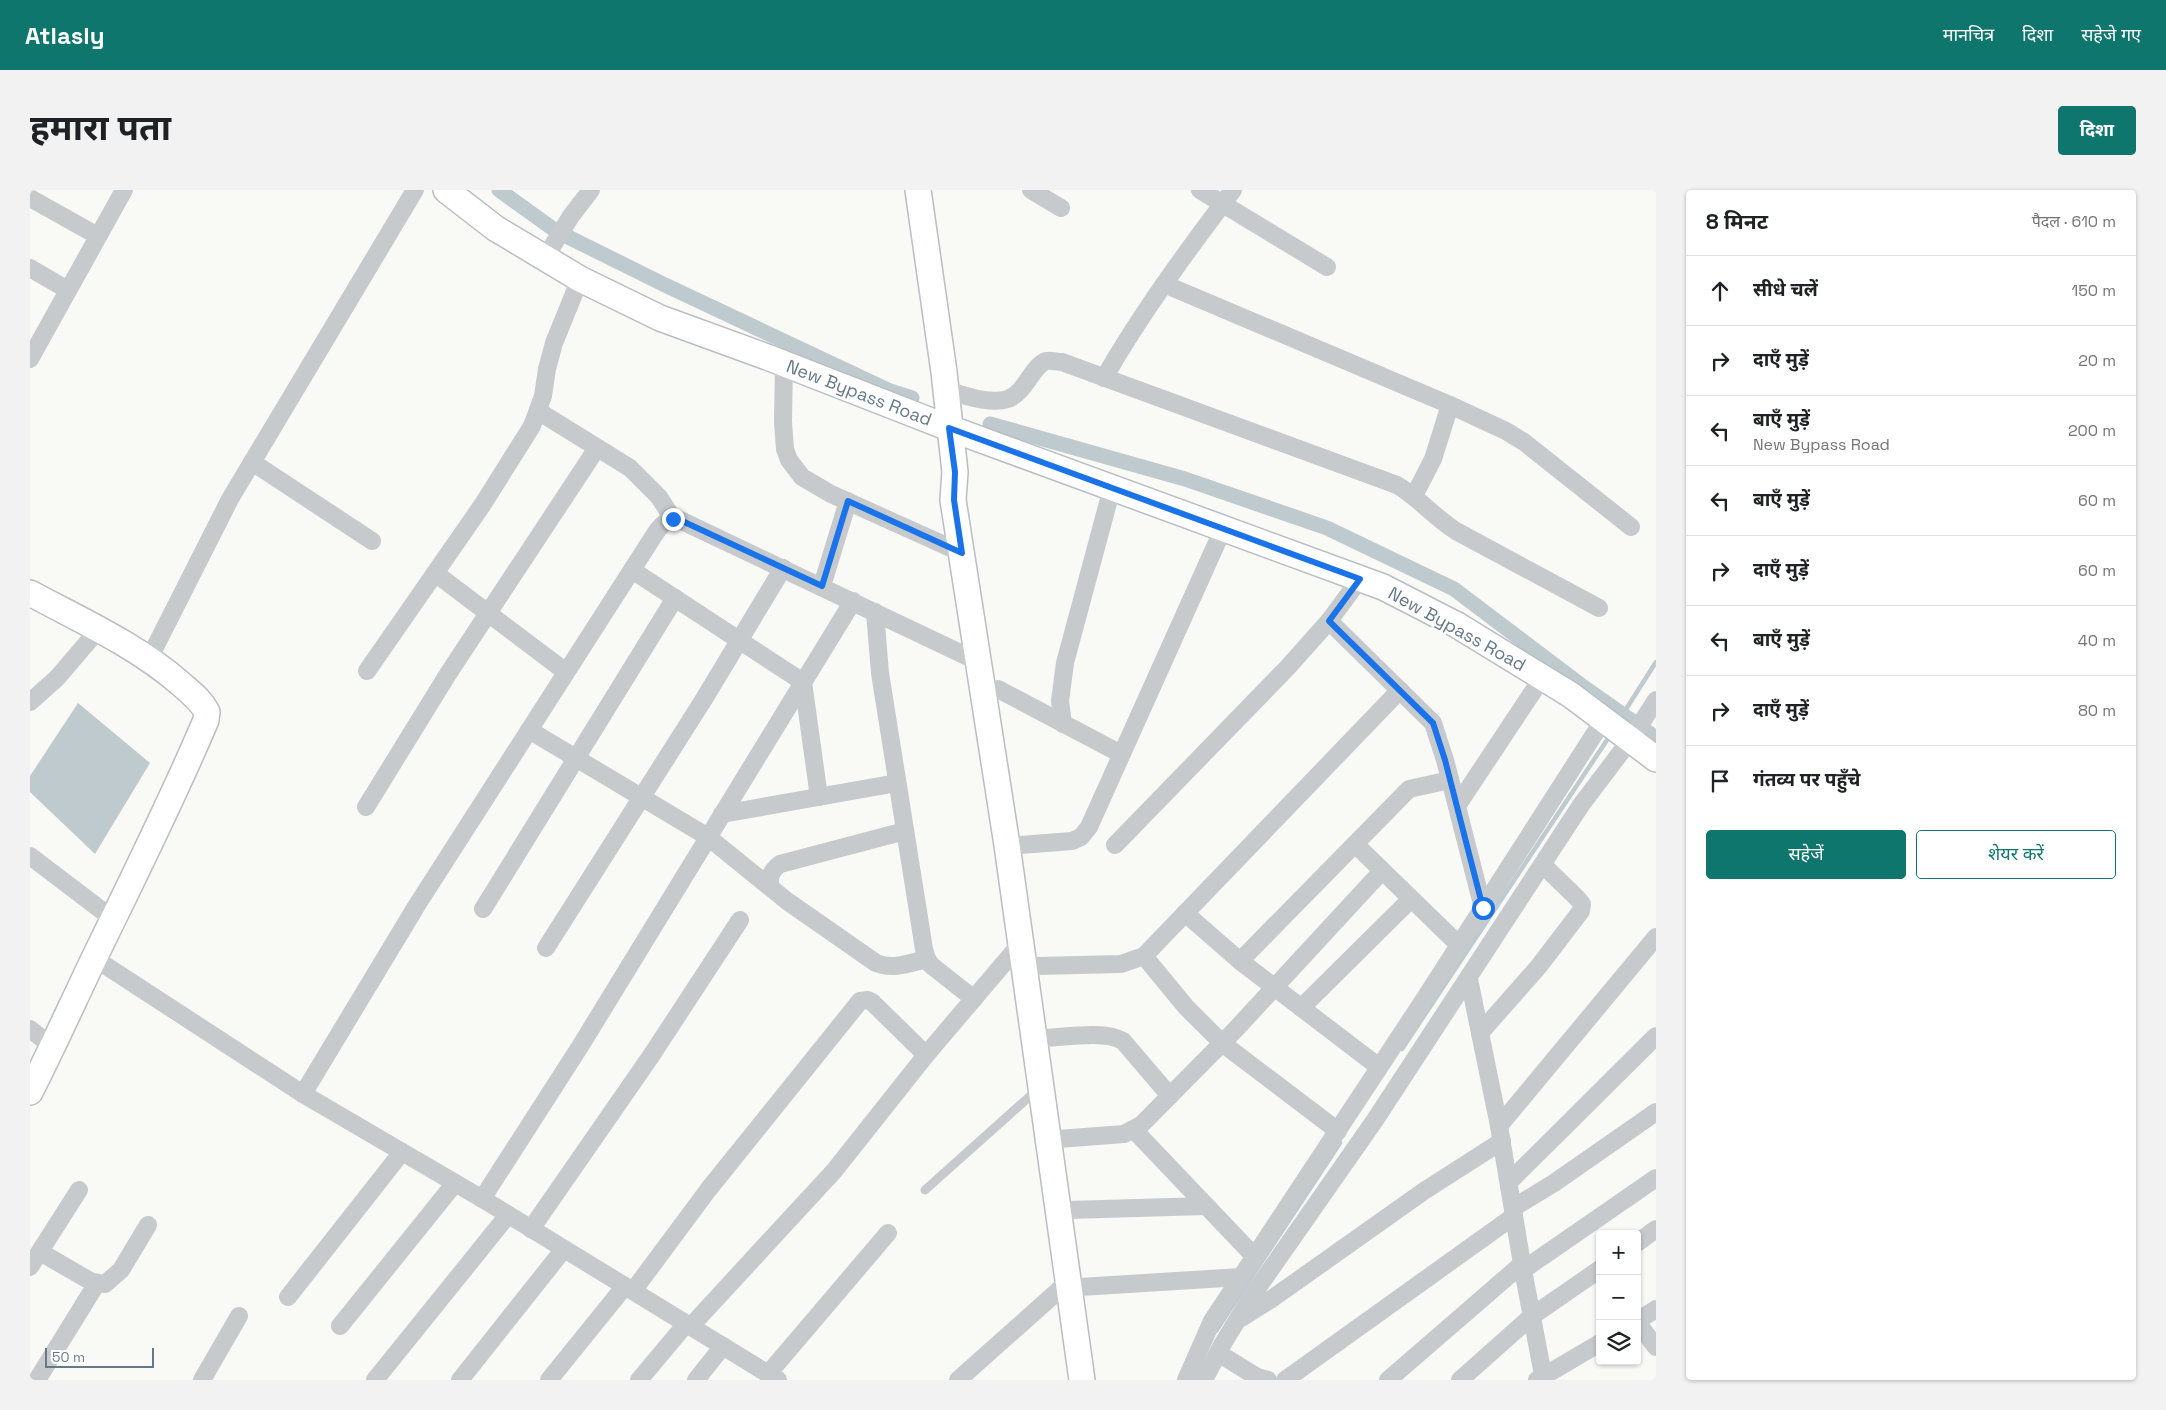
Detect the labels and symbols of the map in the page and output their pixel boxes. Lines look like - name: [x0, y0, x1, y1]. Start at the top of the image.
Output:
- street label: New Bypass Road: [783, 354, 935, 431]
- route end: [662, 508, 685, 531]
- street label: New Bypass Road: [1384, 581, 1530, 676]
- route start: [1472, 897, 1495, 920]
- scale bar: [45, 1345, 154, 1368]

